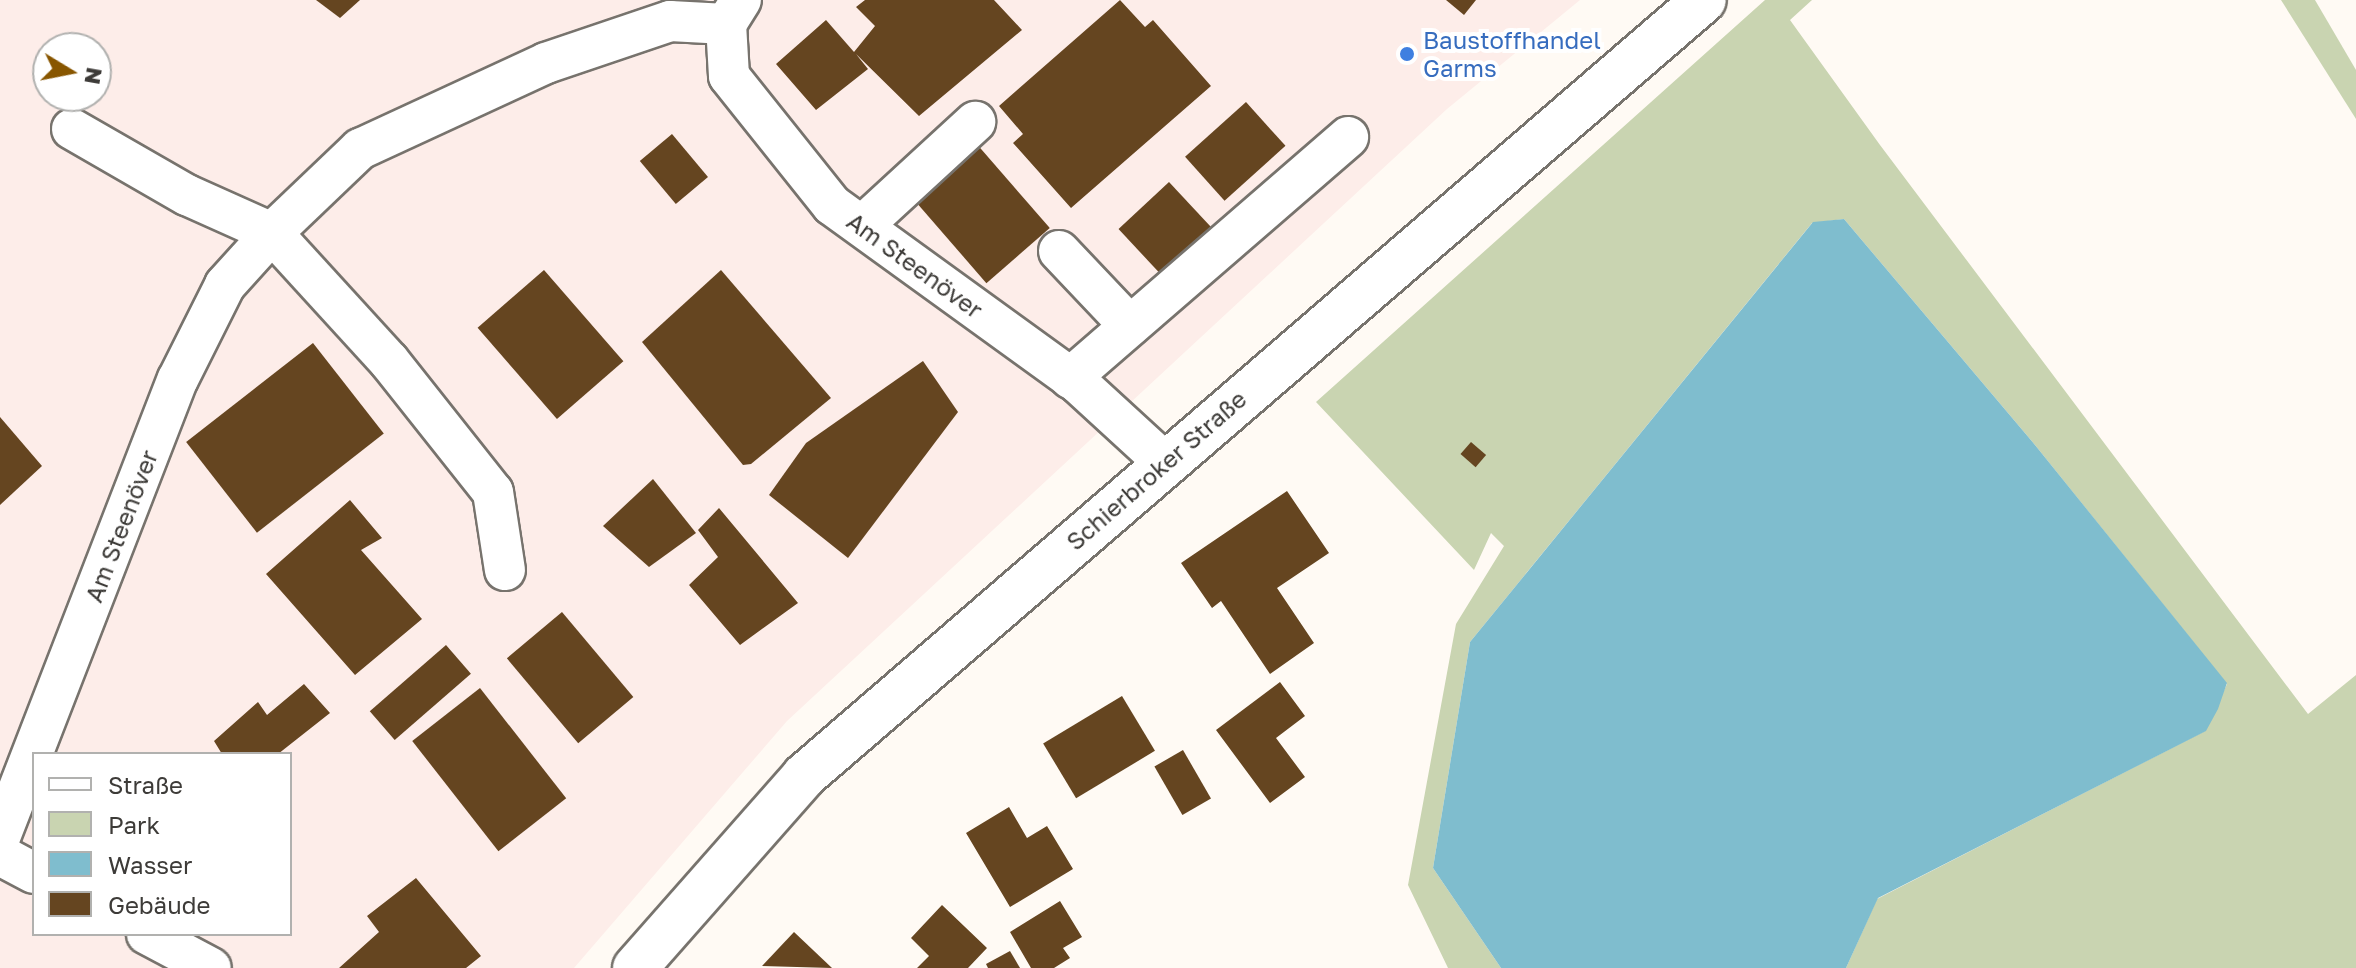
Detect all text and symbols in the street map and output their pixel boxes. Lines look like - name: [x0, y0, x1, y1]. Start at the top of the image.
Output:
- place label: Baustoffhandel Garms: [1423, 26, 1601, 82]
- north arrow: [32, 32, 112, 112]
- marker: Baustoffhandel Garms: [1398, 45, 1416, 63]
- text: N: [79, 65, 109, 86]
- street label: Am Steenöver: [842, 206, 988, 324]
- street label: Schierbroker Straße: [1060, 384, 1252, 556]
- street label: Am Steenöver: [79, 446, 163, 606]
- legend: [32, 752, 292, 936]
- text: Straße: [108, 770, 183, 799]
- text: Park: [108, 810, 160, 839]
- text: Wasser: [108, 850, 192, 879]
- text: Gebäude: [108, 890, 210, 919]

